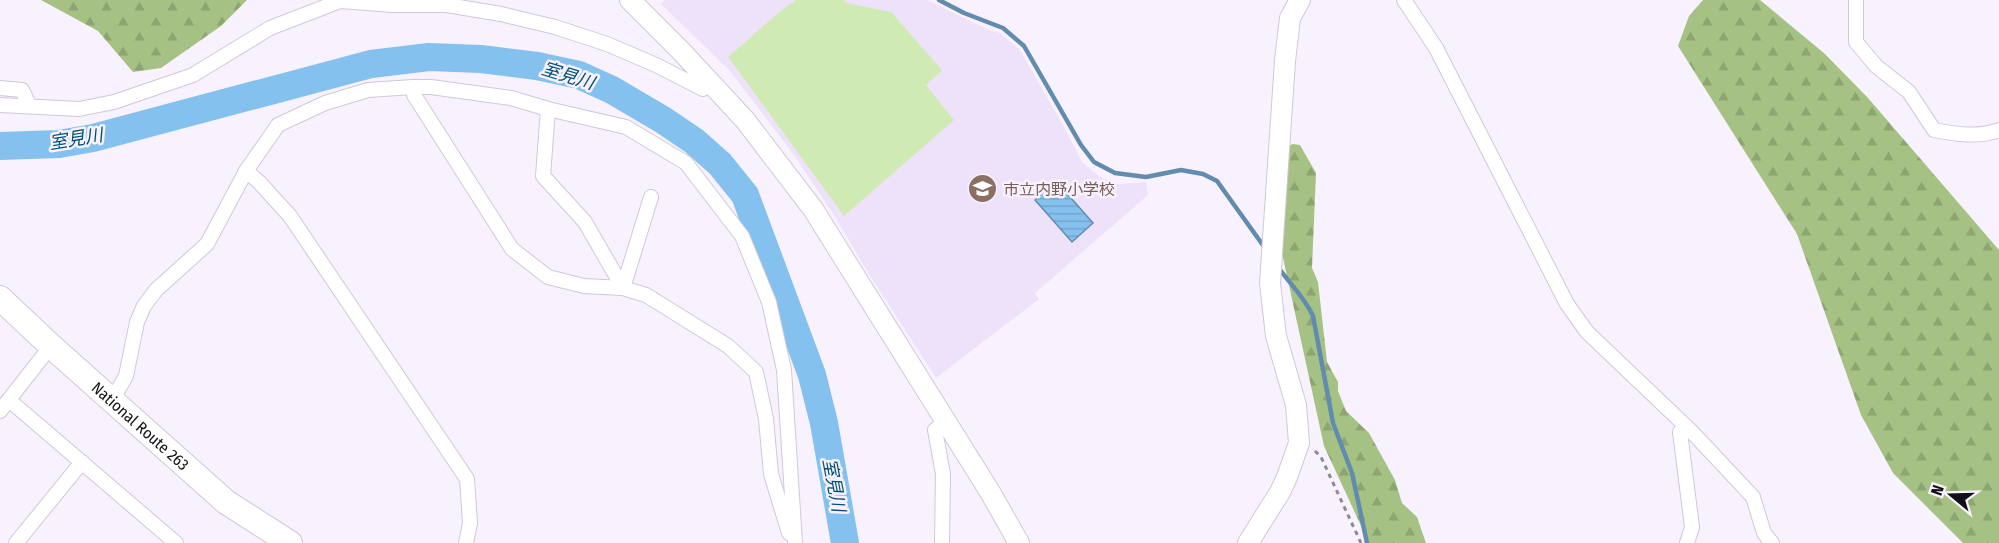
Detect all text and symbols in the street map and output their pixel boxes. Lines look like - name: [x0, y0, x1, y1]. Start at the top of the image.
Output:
- water label: 室見川: [539, 58, 599, 95]
- water label: 室見川: [48, 124, 106, 154]
- school or university icon: 市立内野小学校: [966, 173, 998, 205]
- place label: 市立内野小学校: [1003, 180, 1115, 199]
- street label: National Route 263: [88, 378, 193, 474]
- water label: 室見川: [818, 456, 850, 516]
- north arrow: [1921, 465, 1981, 525]
- text: N: [1927, 483, 1948, 498]

